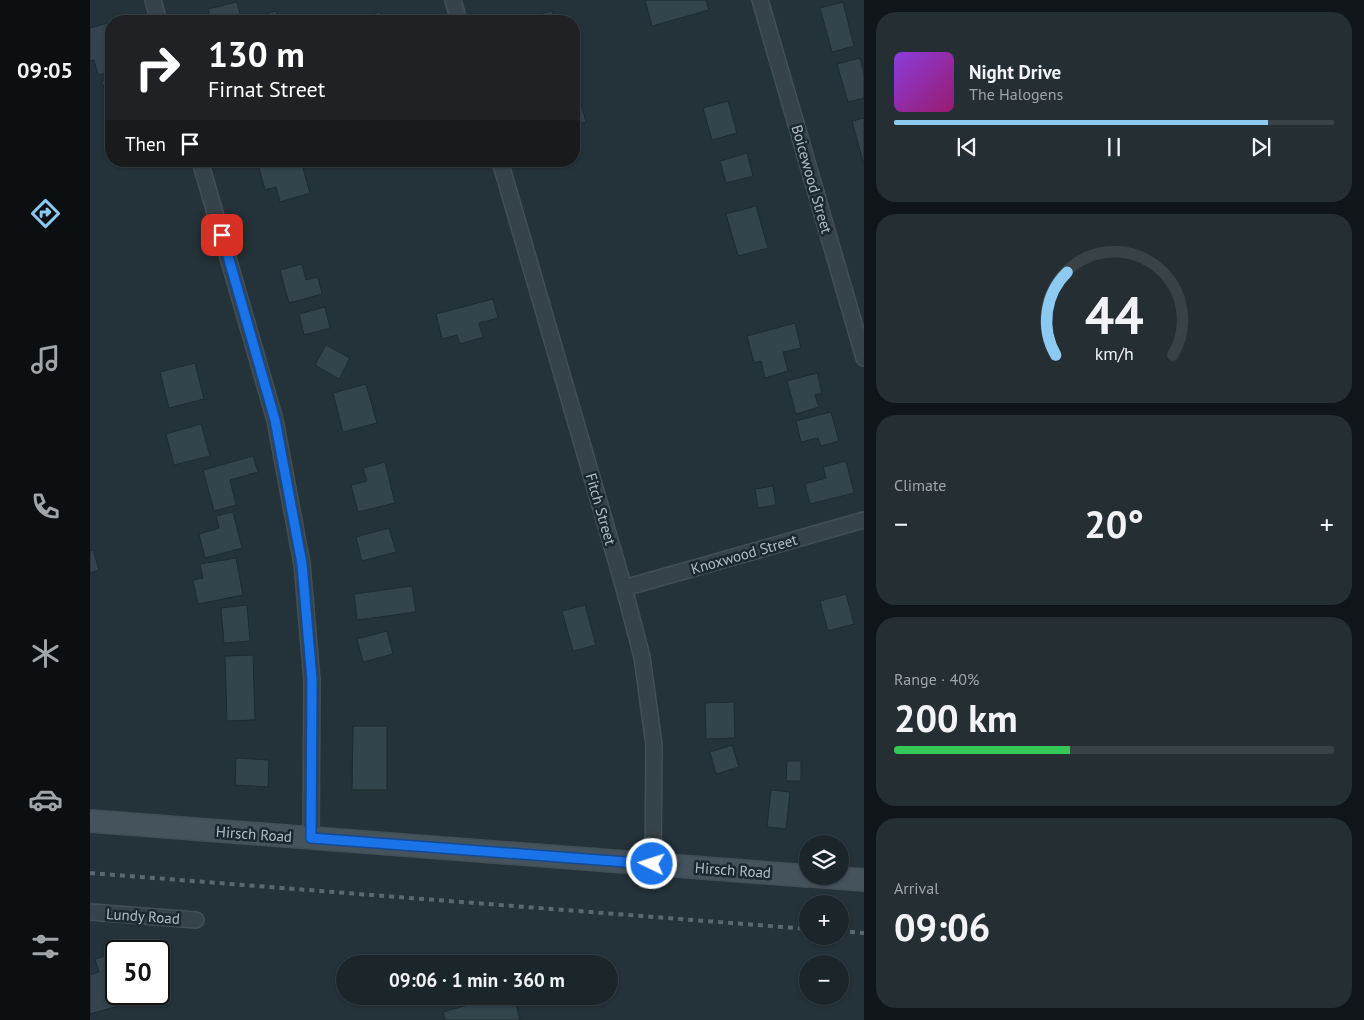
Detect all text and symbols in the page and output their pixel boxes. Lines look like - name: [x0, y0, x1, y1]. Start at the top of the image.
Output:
- text: 130 m: [208, 31, 305, 77]
- icon: right: [125, 35, 190, 100]
- text: 09:05: [17, 56, 73, 84]
- text: Night Drive: [969, 60, 1061, 84]
- text: Firnat Street: [208, 75, 325, 103]
- text: The Halogens: [969, 84, 1063, 104]
- street label: Boicewood Street: [787, 123, 837, 235]
- icon: arrive: [176, 130, 204, 158]
- text: Then: [125, 132, 166, 156]
- icon: previous: [953, 133, 981, 161]
- icon: pause: [1100, 133, 1128, 161]
- icon: next: [1247, 133, 1275, 161]
- icon: directions: [28, 196, 63, 231]
- pin: [201, 214, 243, 256]
- icon: arrive: [208, 221, 236, 249]
- text: 44: [1085, 281, 1143, 348]
- icon: music: [28, 342, 63, 377]
- text: km/h: [1094, 342, 1134, 365]
- street label: Fitch Street: [582, 471, 620, 547]
- text: Climate: [894, 475, 946, 495]
- icon: phone: [28, 489, 63, 524]
- text: 20°: [1084, 499, 1144, 548]
- text: −: [894, 505, 908, 542]
- text: +: [1320, 505, 1334, 542]
- street label: Knoxwood Street: [689, 530, 799, 578]
- icon: climate: [28, 636, 63, 671]
- text: Range · 40%: [894, 669, 979, 689]
- text: 200 km: [894, 693, 1018, 742]
- icon: car: [28, 782, 63, 817]
- street label: Hirsch Road: [215, 822, 293, 846]
- map controls: [799, 835, 849, 1005]
- button: layers: [799, 835, 849, 885]
- position arrow: [625, 837, 677, 889]
- street label: Hirsch Road: [694, 858, 772, 882]
- text: Arrival: [894, 878, 939, 898]
- button: +: [799, 895, 849, 945]
- text: 09:06: [894, 902, 990, 951]
- street label: Lundy Road: [105, 904, 181, 928]
- icon: filters: [28, 929, 63, 964]
- speed limit sign: 50: [105, 940, 170, 1005]
- button: −: [799, 955, 849, 1005]
- text: 09:06 · 1 min · 360 m: [389, 968, 565, 992]

